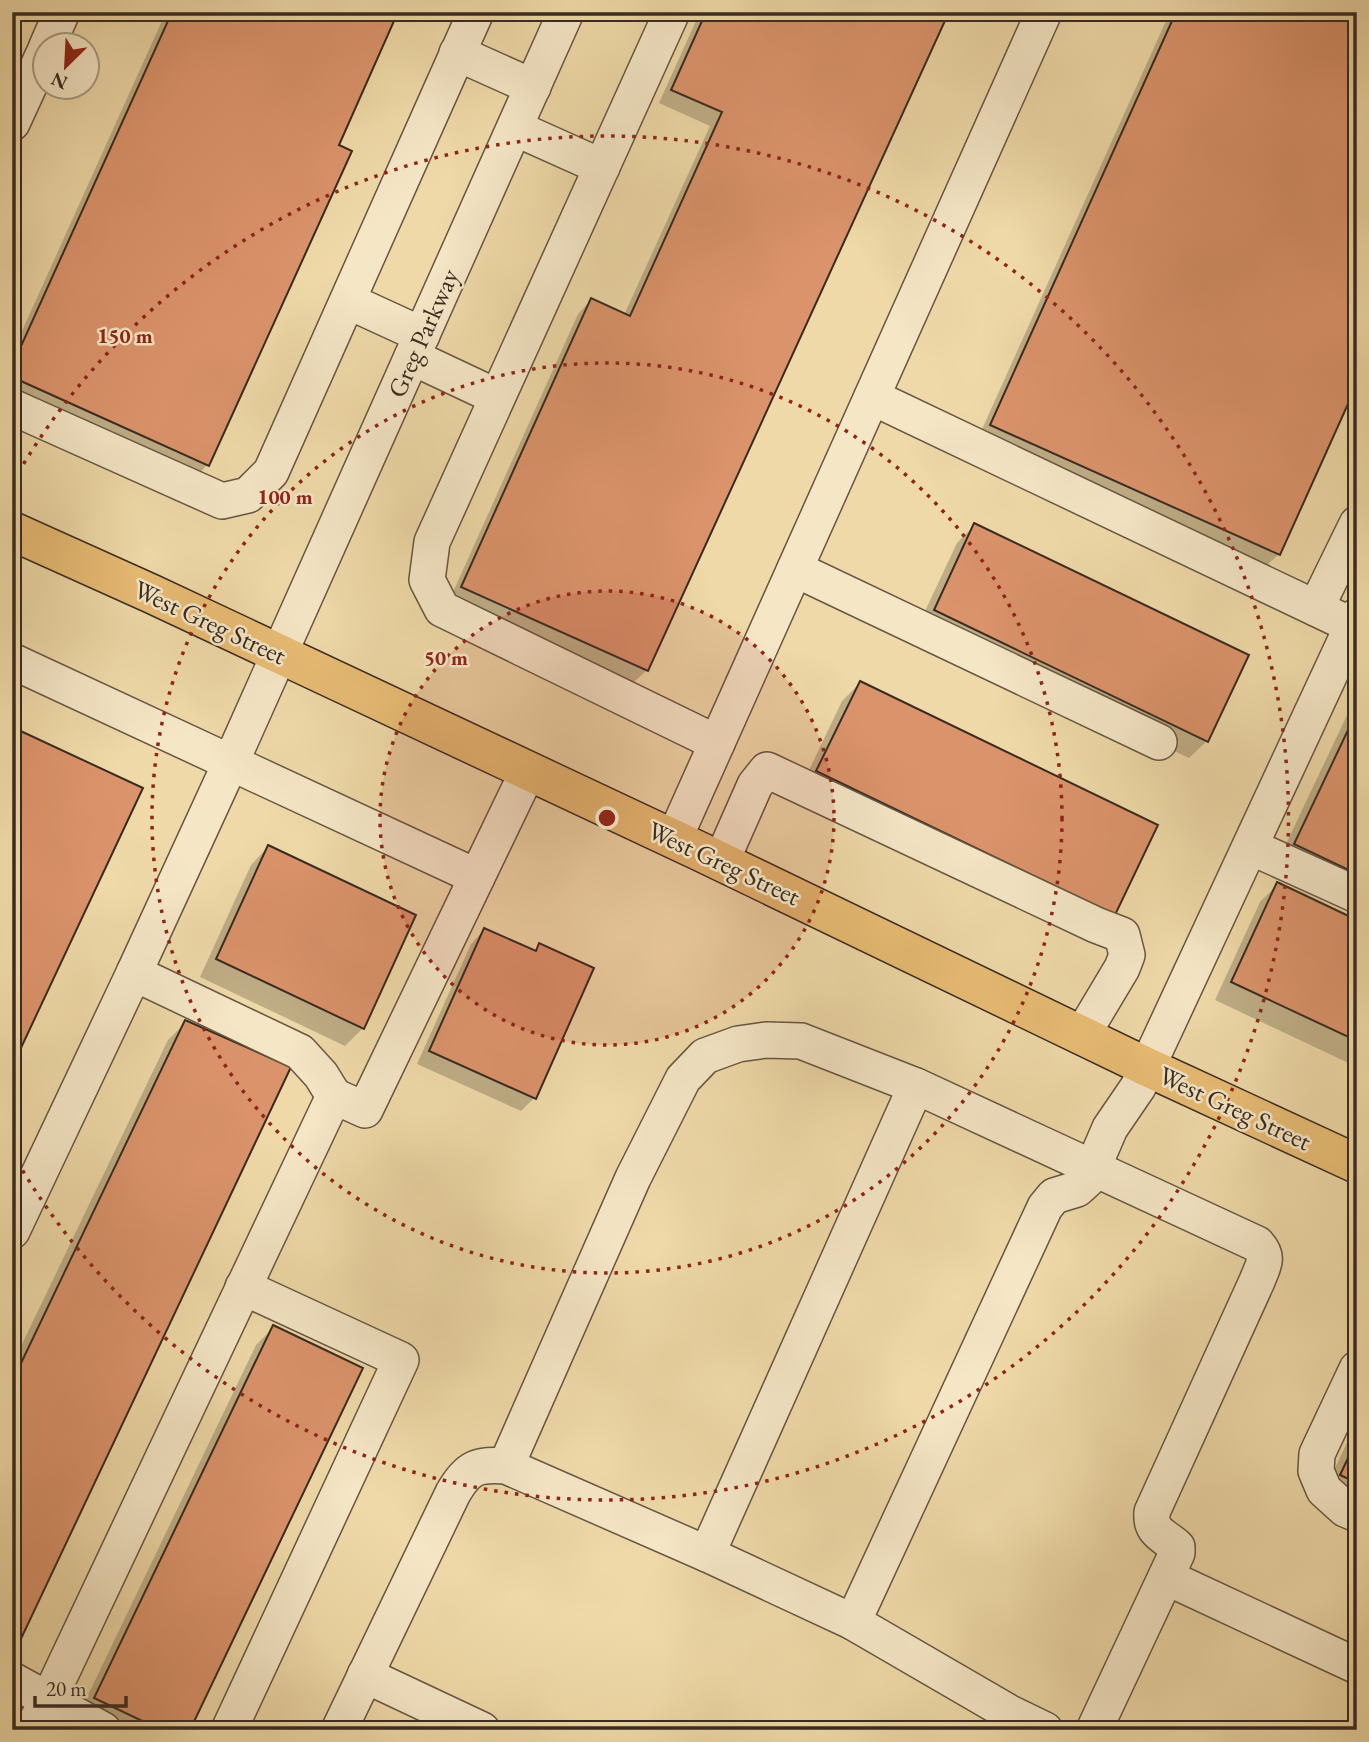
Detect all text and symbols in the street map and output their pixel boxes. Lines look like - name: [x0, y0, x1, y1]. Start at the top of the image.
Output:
- north arrow: [32, 32, 102, 102]
- text: N: [47, 66, 71, 96]
- street label: Greg Parkway: [380, 263, 467, 403]
- text: 150 m: [97, 322, 153, 349]
- text: 100 m: [257, 483, 313, 510]
- street label: West Greg Street: [128, 572, 292, 672]
- text: 50 m: [424, 644, 468, 671]
- centre of rings: [595, 806, 619, 830]
- street label: West Greg Street: [642, 813, 806, 913]
- street label: West Greg Street: [1153, 1058, 1317, 1158]
- scale bar: [35, 1665, 126, 1709]
- text: 20 m: [46, 1675, 87, 1702]

